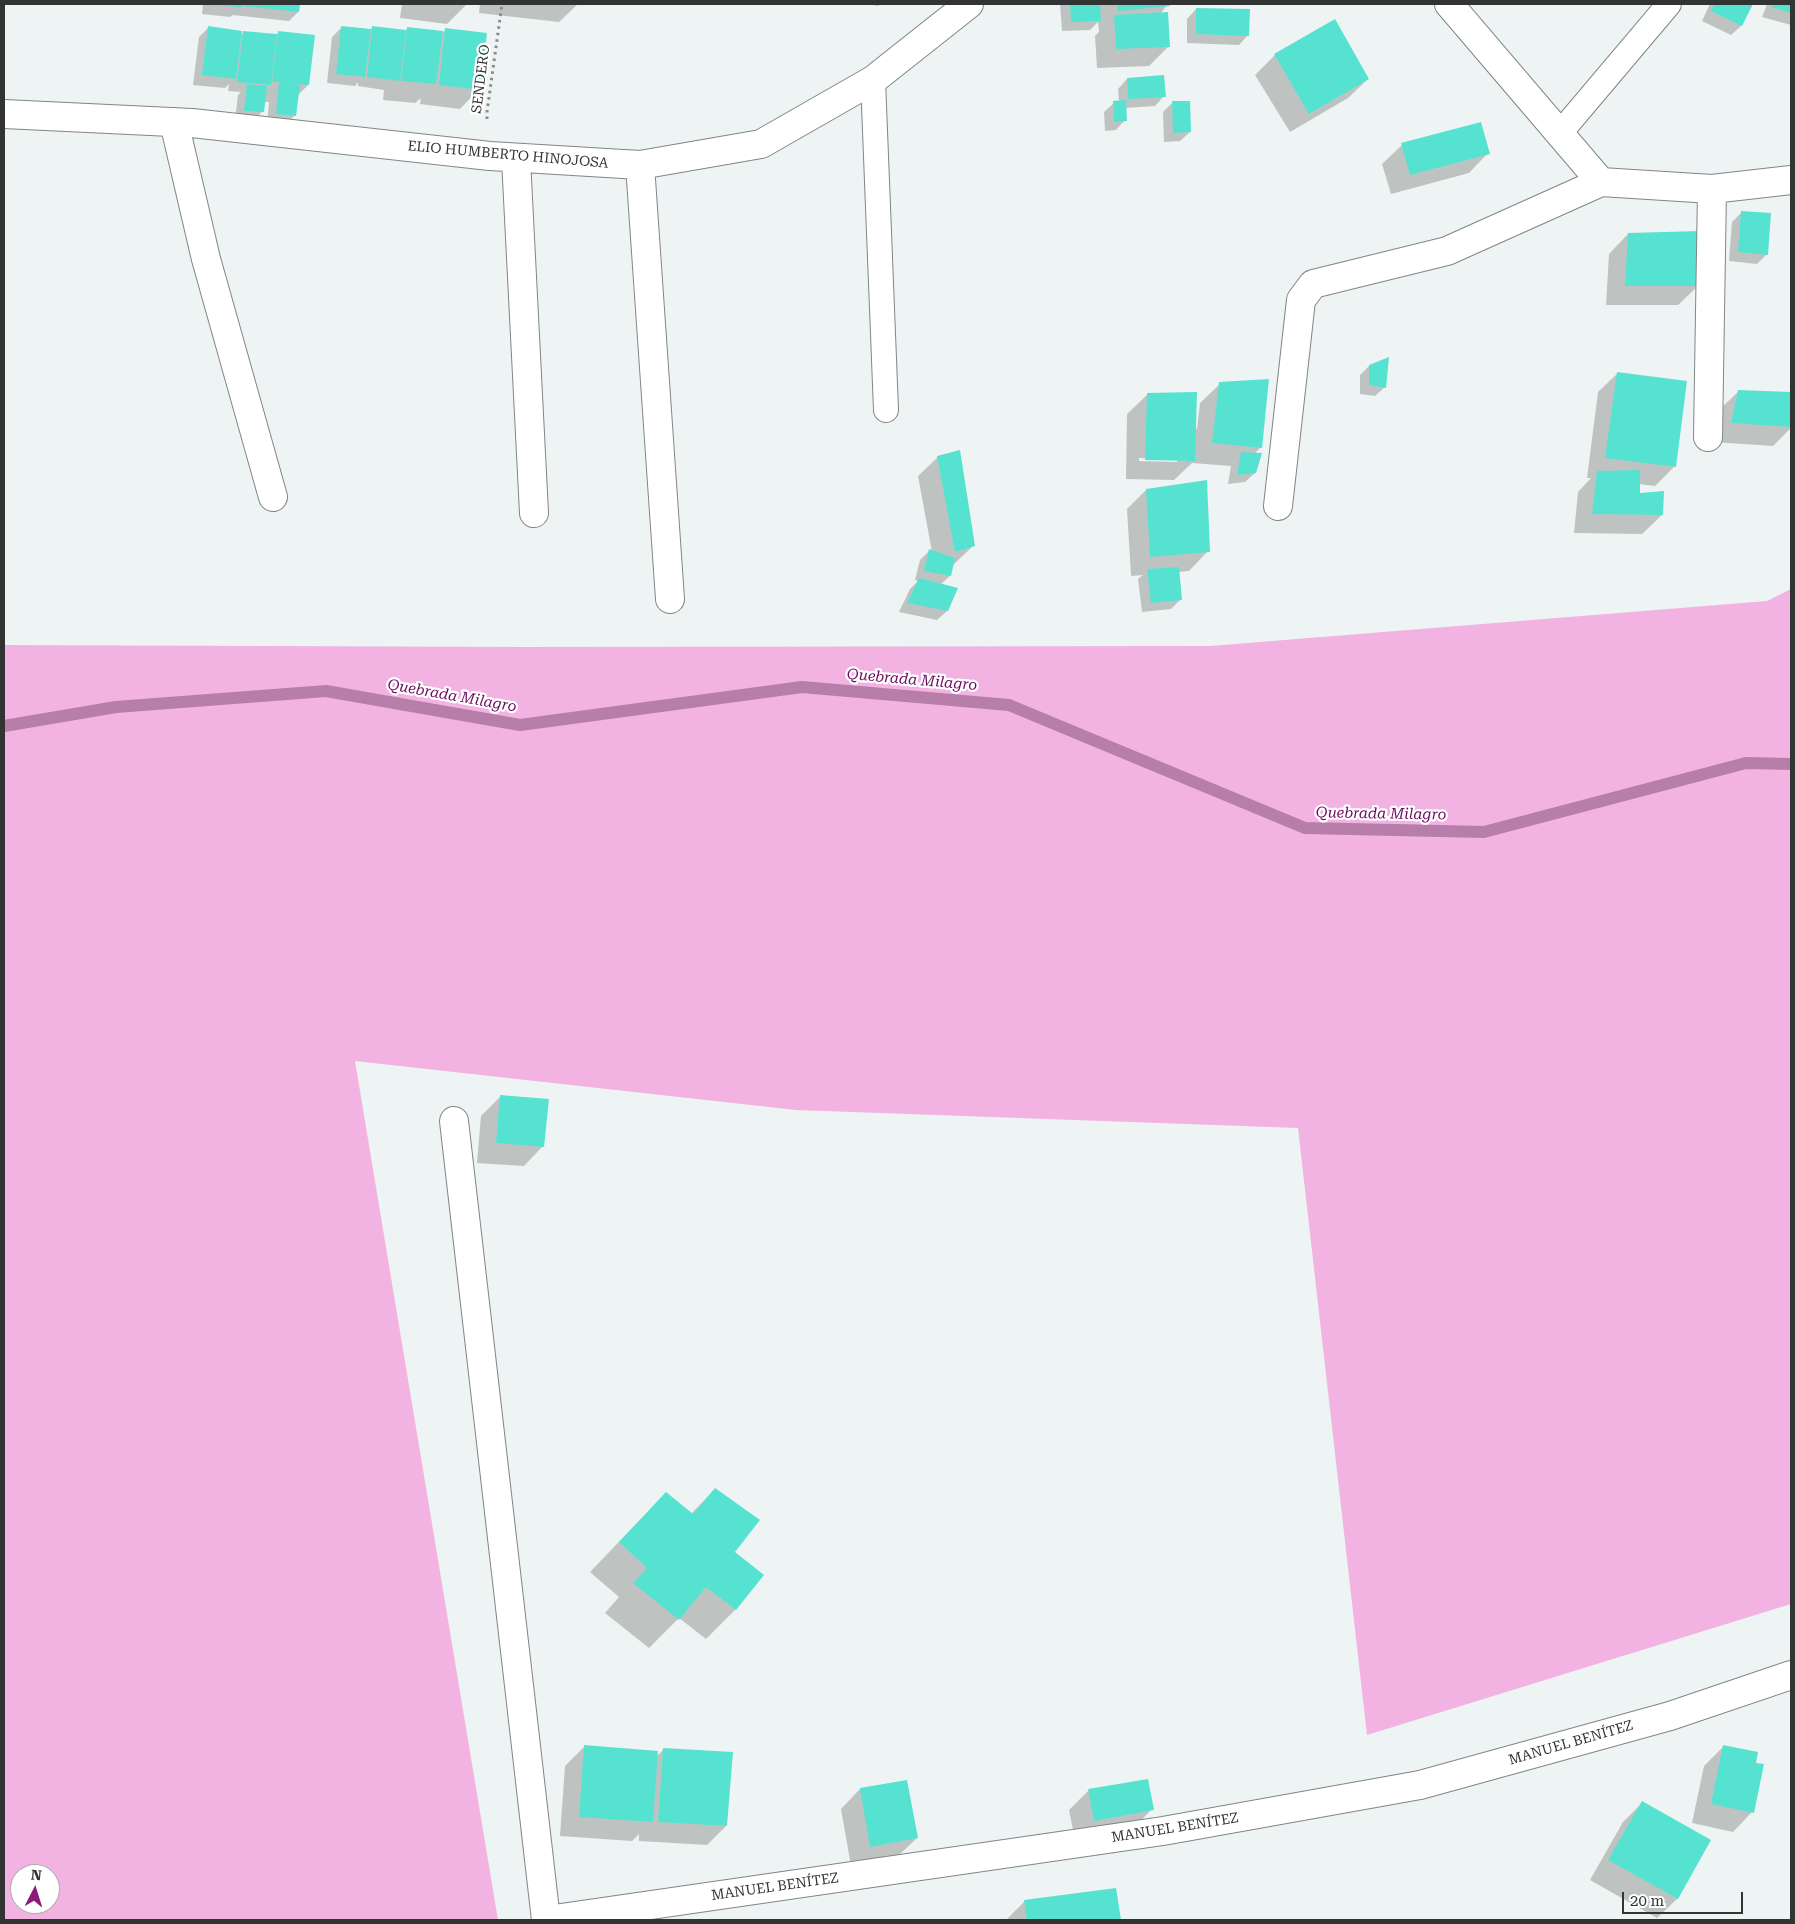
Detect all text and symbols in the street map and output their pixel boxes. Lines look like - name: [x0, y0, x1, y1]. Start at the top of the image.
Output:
- street label: SENDERO: [468, 44, 494, 114]
- street label: ELIO HUMBERTO HINOJOSA: [407, 138, 609, 172]
- water label: Quebrada Milagro: [846, 665, 978, 695]
- water label: Quebrada Milagro: [386, 676, 518, 716]
- water label: Quebrada Milagro: [1316, 804, 1446, 824]
- street label: MANUEL BENÍTEZ: [1507, 1717, 1635, 1769]
- street label: MANUEL BENÍTEZ: [1110, 1810, 1240, 1846]
- north arrow: [10, 1864, 60, 1914]
- text: N: [30, 1867, 42, 1883]
- street label: MANUEL BENÍTEZ: [710, 1870, 840, 1904]
- scale bar: [1625, 1882, 1746, 1914]
- text: 20 m: [1630, 1892, 1664, 1910]

